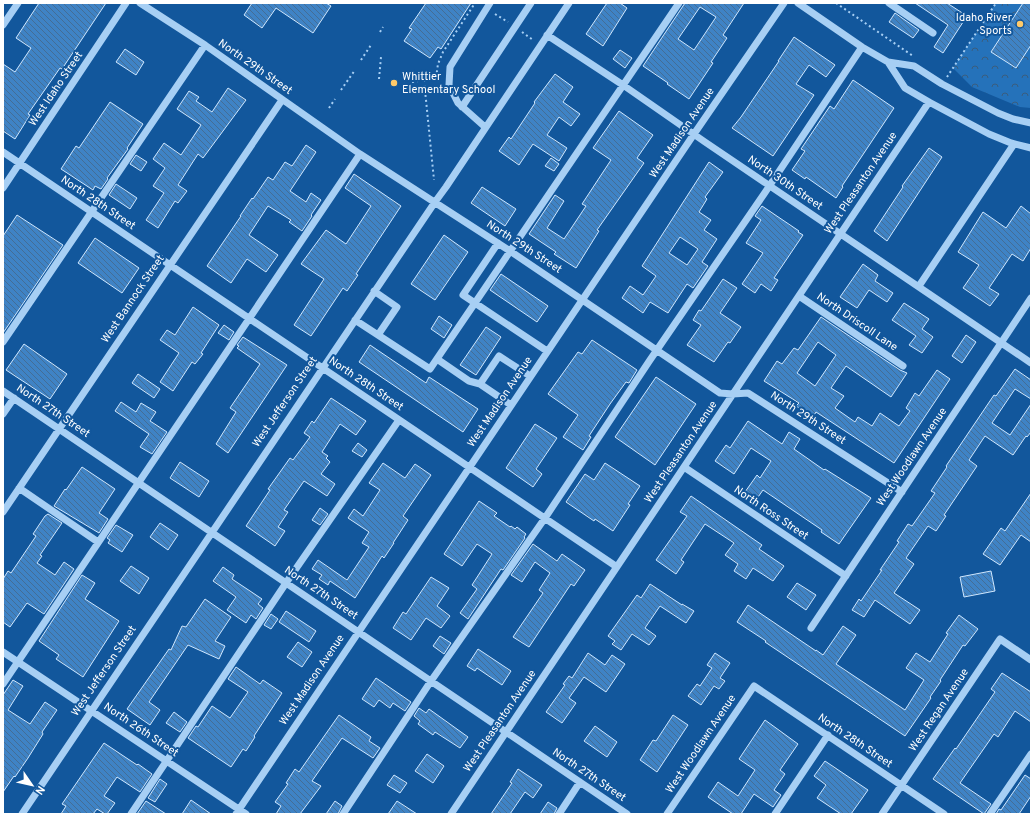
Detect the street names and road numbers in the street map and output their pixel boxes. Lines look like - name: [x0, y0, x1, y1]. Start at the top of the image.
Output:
- street label: North 29th Street: [215, 36, 295, 98]
- street label: West Idaho Street: [26, 49, 86, 129]
- street label: West Madison Avenue: [646, 85, 718, 181]
- street label: West Pleasanton Avenue: [822, 129, 900, 237]
- street label: North 30th Street: [745, 153, 825, 213]
- street label: North 28th Street: [58, 173, 138, 233]
- street label: North 29th Street: [484, 217, 564, 277]
- street label: West Bannock Street: [98, 252, 168, 346]
- street label: North Driscoll Lane: [814, 290, 900, 354]
- street label: West Jefferson Street: [249, 354, 321, 450]
- street label: North 28th Street: [326, 354, 406, 414]
- street label: West Madison Avenue: [464, 354, 536, 450]
- street label: North 27th Street: [13, 381, 93, 441]
- street label: North 29th Street: [768, 388, 848, 448]
- street label: West Pleasanton Avenue: [642, 398, 720, 506]
- street label: West Woodlawn Avenue: [874, 405, 950, 509]
- street label: North Ross Street: [731, 483, 811, 543]
- street label: North 27th Street: [281, 563, 361, 623]
- street label: West Jefferson Street: [68, 623, 140, 719]
- street label: West Madison Avenue: [276, 632, 348, 728]
- street label: West Regan Avenue: [906, 666, 972, 754]
- street label: West Pleasanton Avenue: [461, 667, 539, 775]
- street label: West Woodlawn Avenue: [663, 692, 739, 796]
- street label: North 26th Street: [101, 700, 181, 760]
- street label: North 28th Street: [815, 711, 895, 771]
- street label: North 27th Street: [549, 745, 629, 805]

